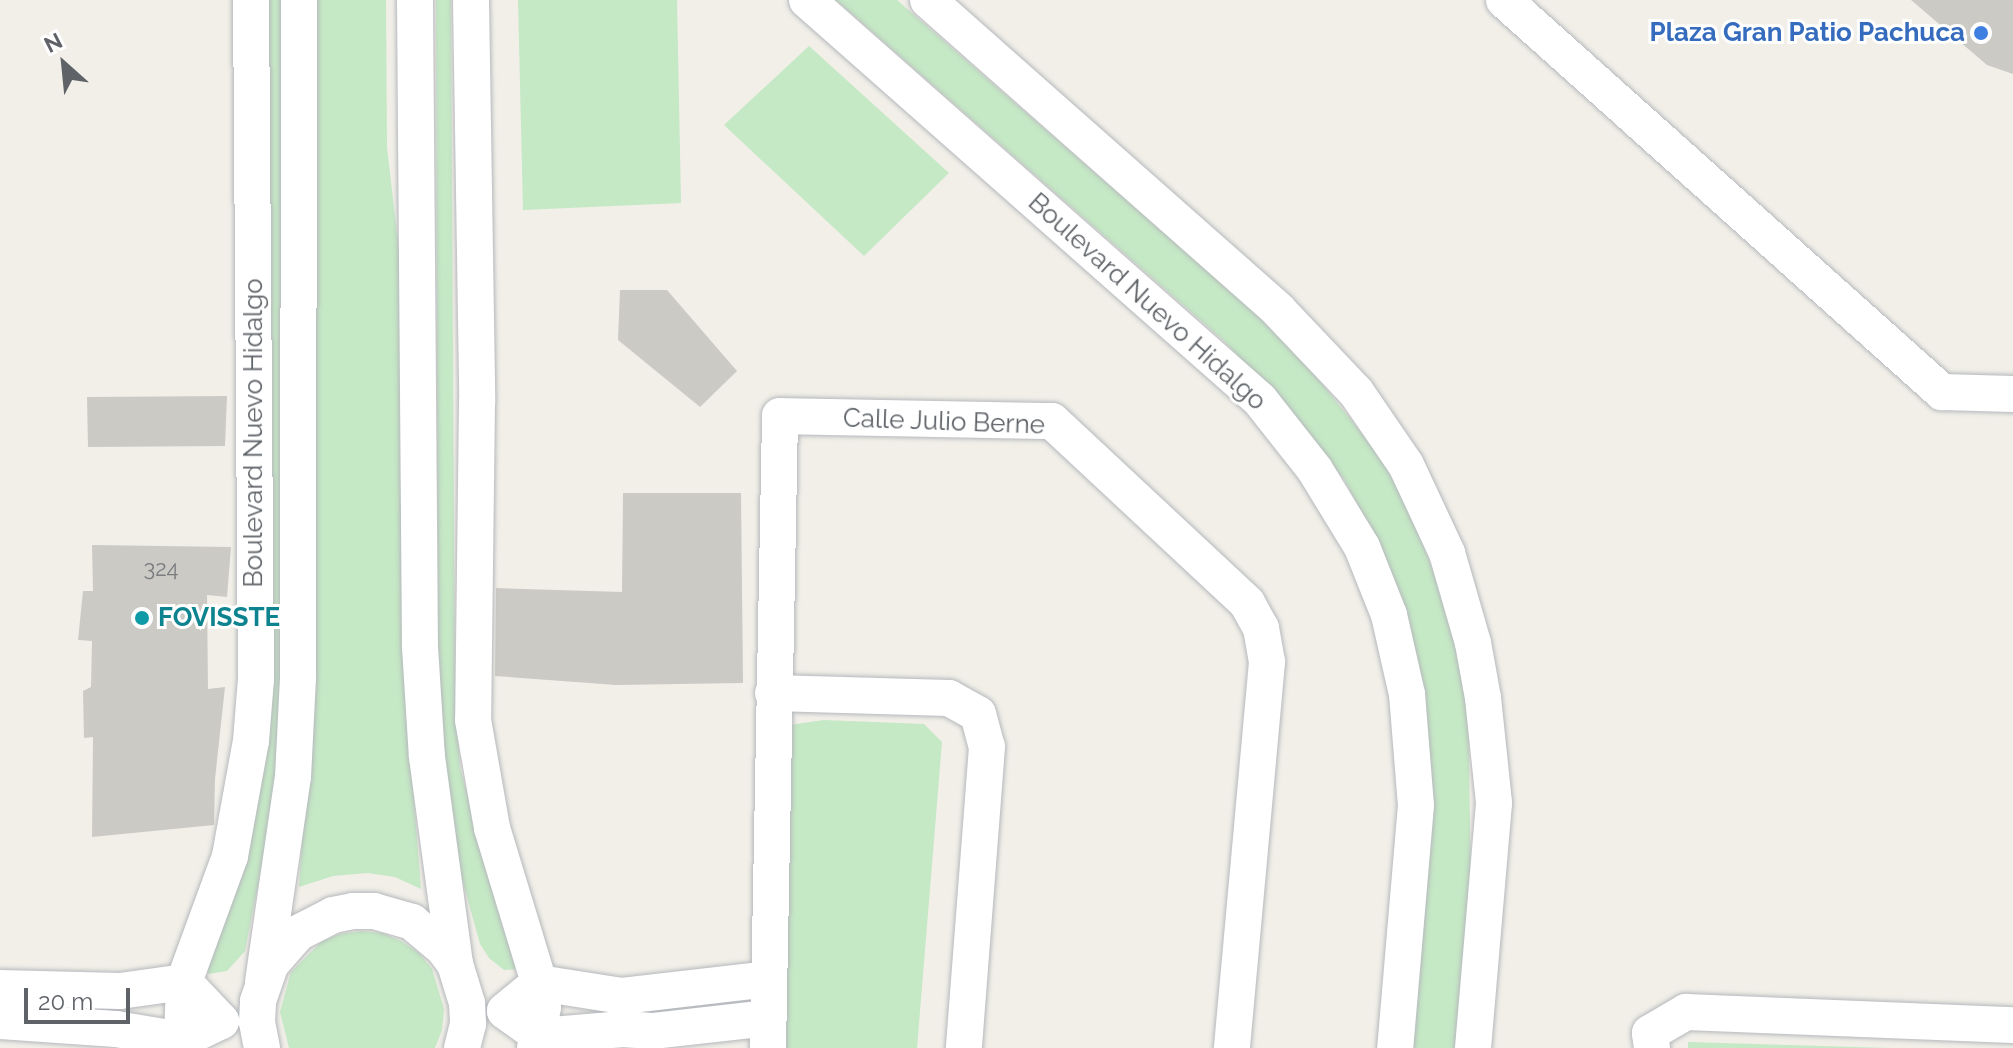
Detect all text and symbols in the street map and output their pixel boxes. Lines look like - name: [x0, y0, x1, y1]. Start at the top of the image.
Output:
- place label: Plaza Gran Patio Pachuca: [1650, 17, 1965, 49]
- north arrow: [24, 24, 104, 104]
- marker: Plaza Gran Patio Pachuca: [1972, 24, 1990, 42]
- text: N: [40, 27, 66, 58]
- street label: Boulevard Nuevo Hidalgo: [1022, 187, 1272, 417]
- street label: Boulevard Nuevo Hidalgo: [238, 278, 270, 588]
- street label: Calle Julio Berne: [842, 403, 1046, 441]
- house number: 324: [143, 556, 179, 582]
- place label: FOVISSTE: [158, 602, 280, 634]
- marker: FOVISSTE: [133, 609, 151, 627]
- scale bar: [28, 972, 134, 1022]
- text: 20 m: [38, 987, 93, 1016]

